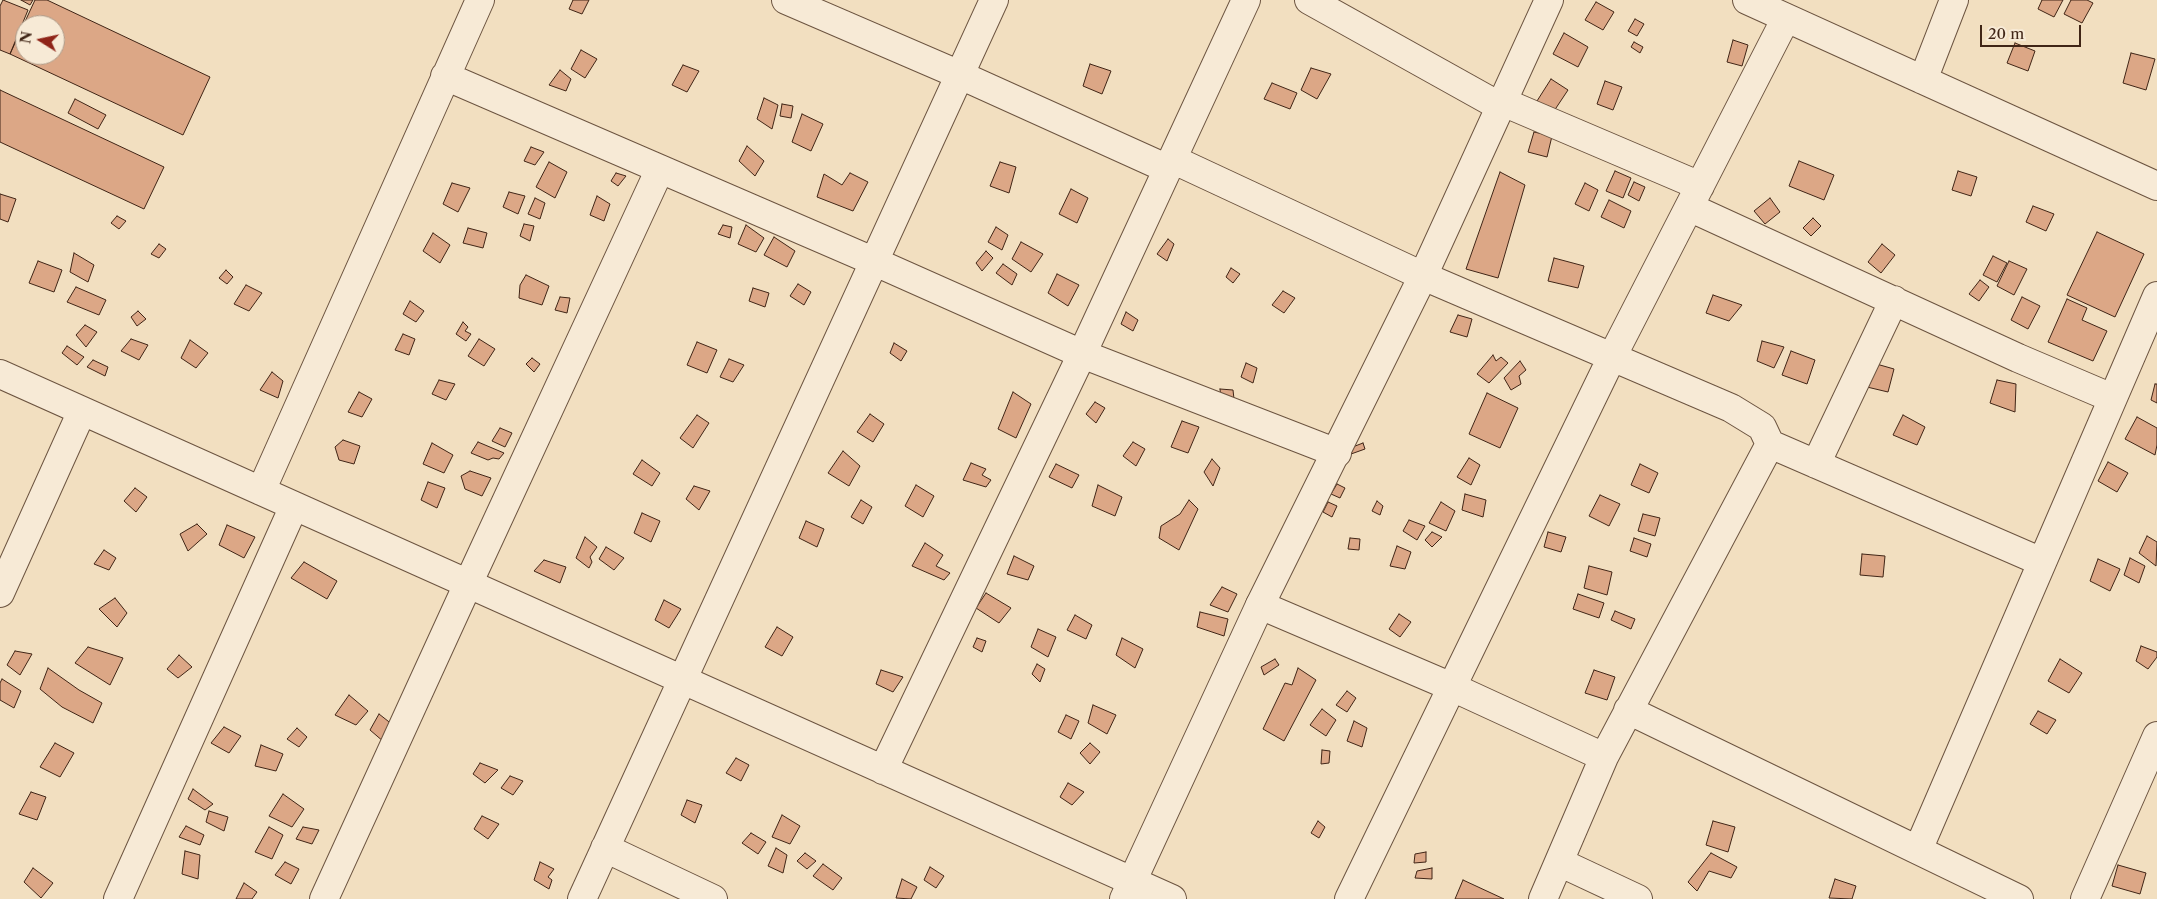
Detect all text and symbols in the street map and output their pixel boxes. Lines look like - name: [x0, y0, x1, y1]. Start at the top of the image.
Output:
- north arrow: [15, 15, 65, 65]
- scale bar: [1982, 15, 2083, 47]
- text: 20 m: [1988, 24, 2024, 43]
- text: N: [16, 30, 36, 45]

